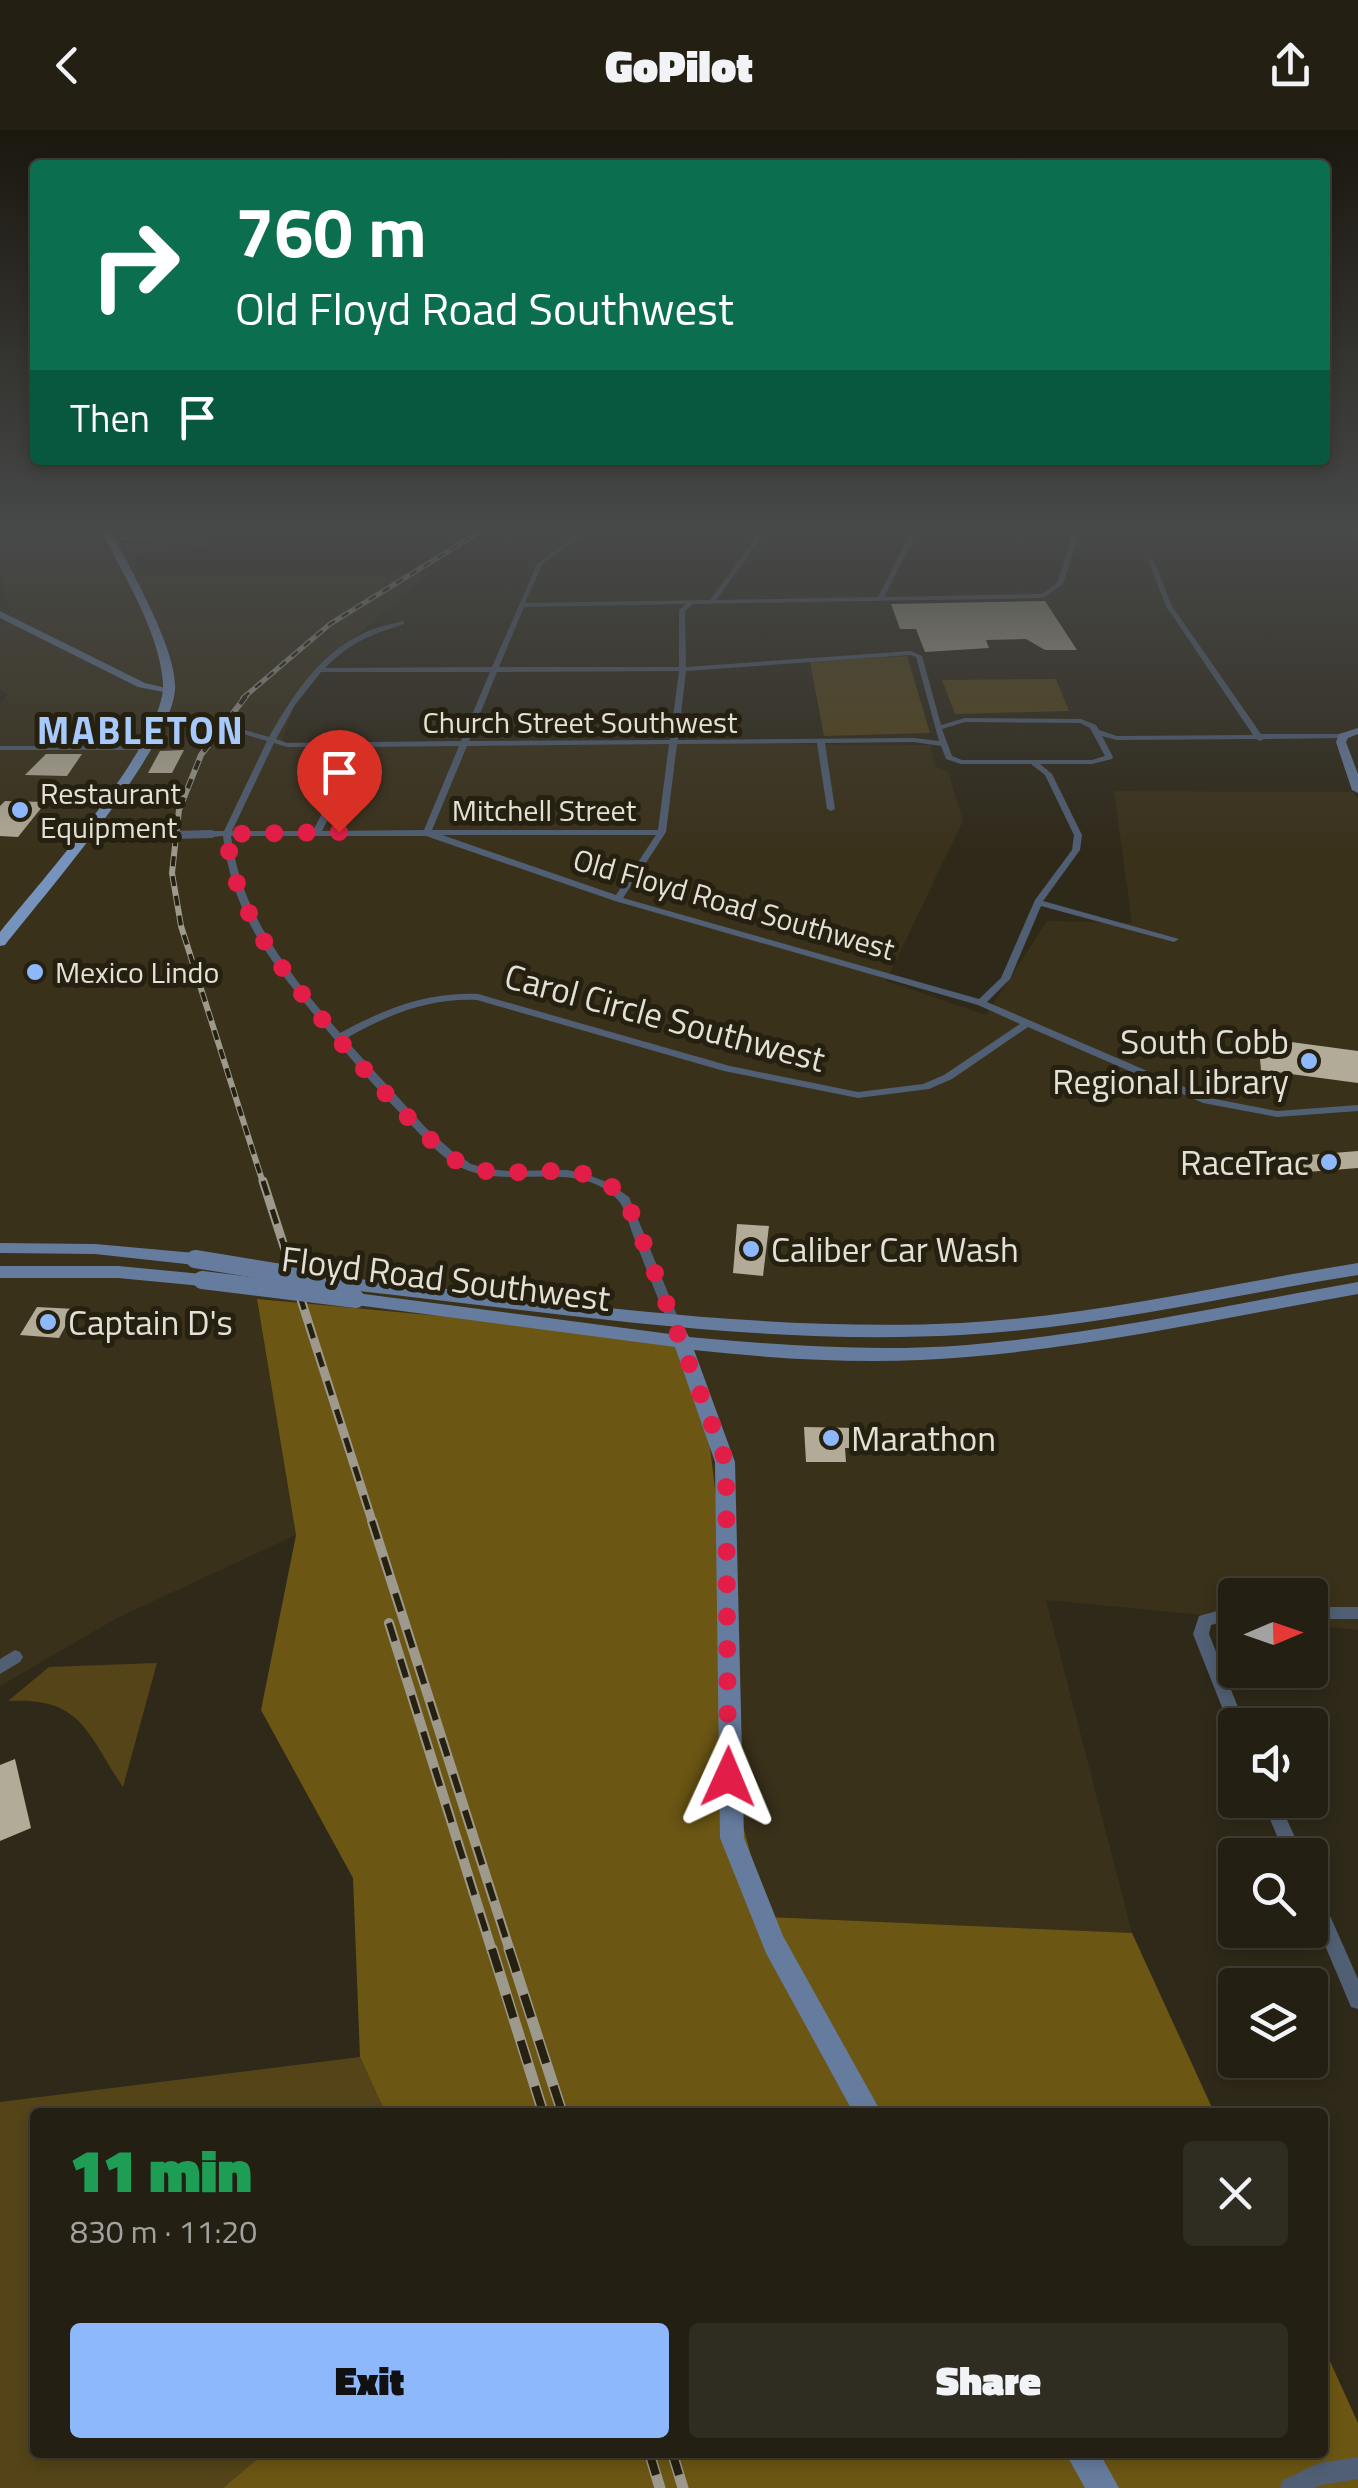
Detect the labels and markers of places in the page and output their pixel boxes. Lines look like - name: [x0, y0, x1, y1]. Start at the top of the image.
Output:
- pin: [297, 730, 382, 833]
- place label: Restaurant Equipment: [40, 770, 181, 850]
- marker: Restaurant Equipment: [9, 799, 31, 821]
- place label: Mexico Lindo: [55, 949, 219, 995]
- marker: Mexico Lindo: [24, 961, 46, 983]
- place label: South Cobb Regional Library: [1052, 1014, 1289, 1108]
- marker: South Cobb Regional Library: [1298, 1050, 1320, 1072]
- place label: RaceTrac: [1180, 1135, 1309, 1189]
- marker: RaceTrac: [1318, 1151, 1340, 1173]
- place label: Caliber Car Wash: [771, 1222, 1019, 1276]
- marker: Caliber Car Wash: [740, 1238, 762, 1260]
- place label: Captain D's: [68, 1295, 233, 1349]
- marker: Captain D's: [37, 1311, 59, 1333]
- place label: Marathon: [851, 1411, 996, 1465]
- marker: Marathon: [820, 1427, 842, 1449]

